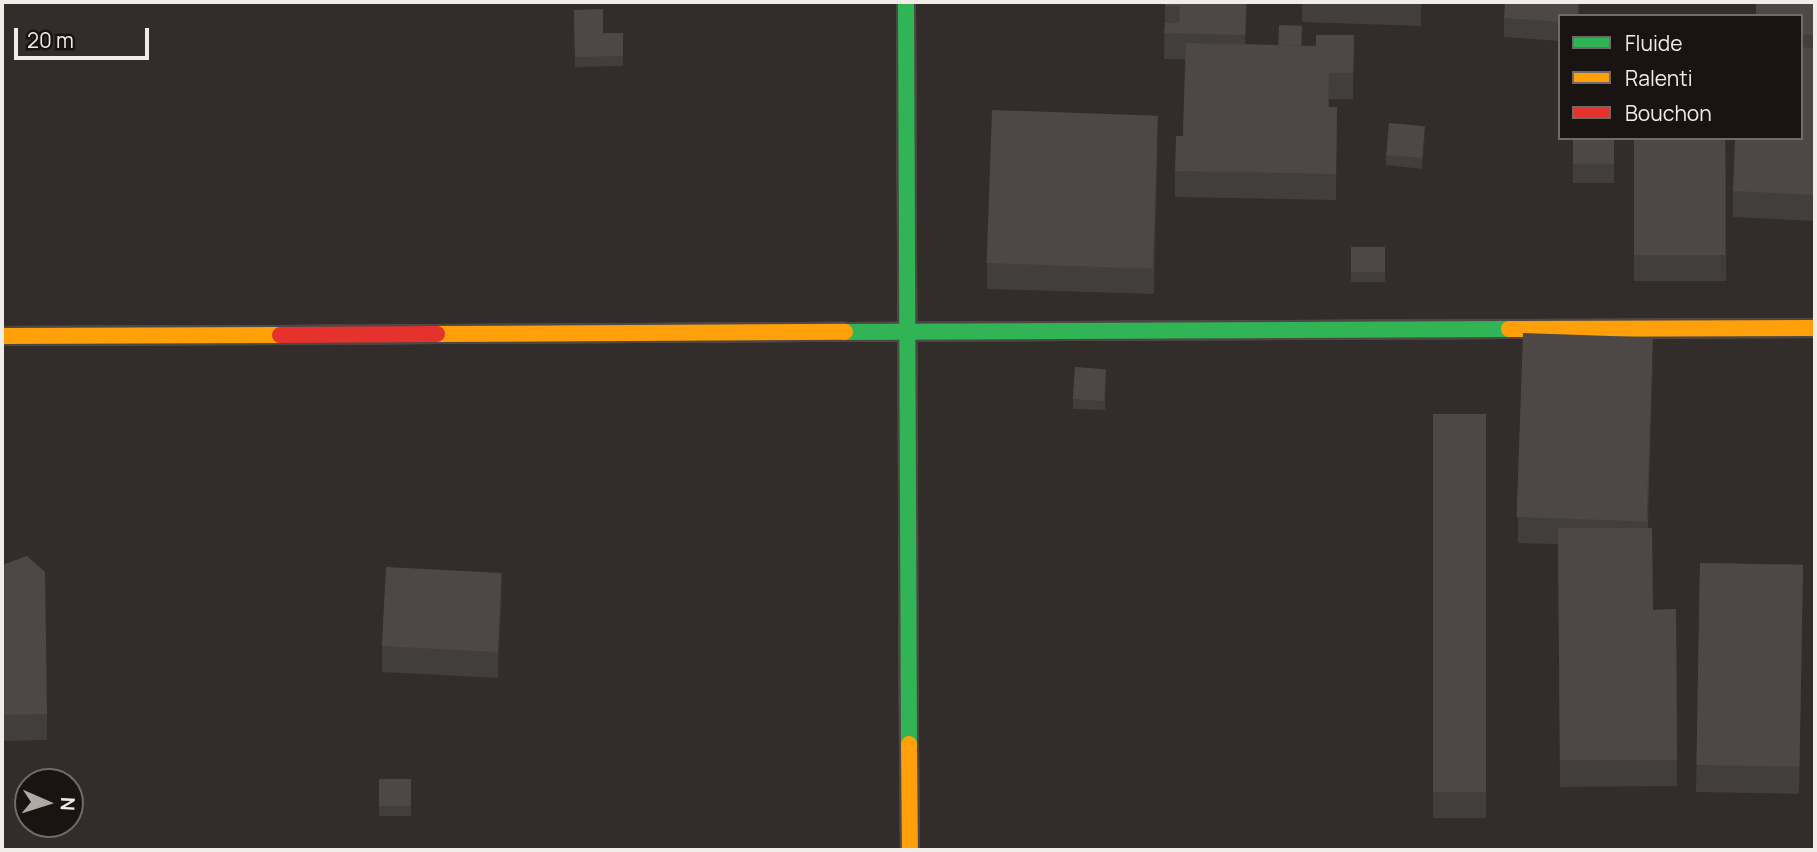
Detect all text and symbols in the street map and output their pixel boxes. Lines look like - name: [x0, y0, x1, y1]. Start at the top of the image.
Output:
- scale bar: [18, 14, 152, 58]
- legend: [1558, 14, 1803, 140]
- text: 20 m: [27, 26, 74, 54]
- text: Fluide: [1625, 29, 1683, 57]
- text: Ralenti: [1625, 64, 1693, 92]
- text: Bouchon: [1625, 99, 1712, 127]
- north arrow: [14, 768, 84, 838]
- text: N: [55, 796, 81, 811]

